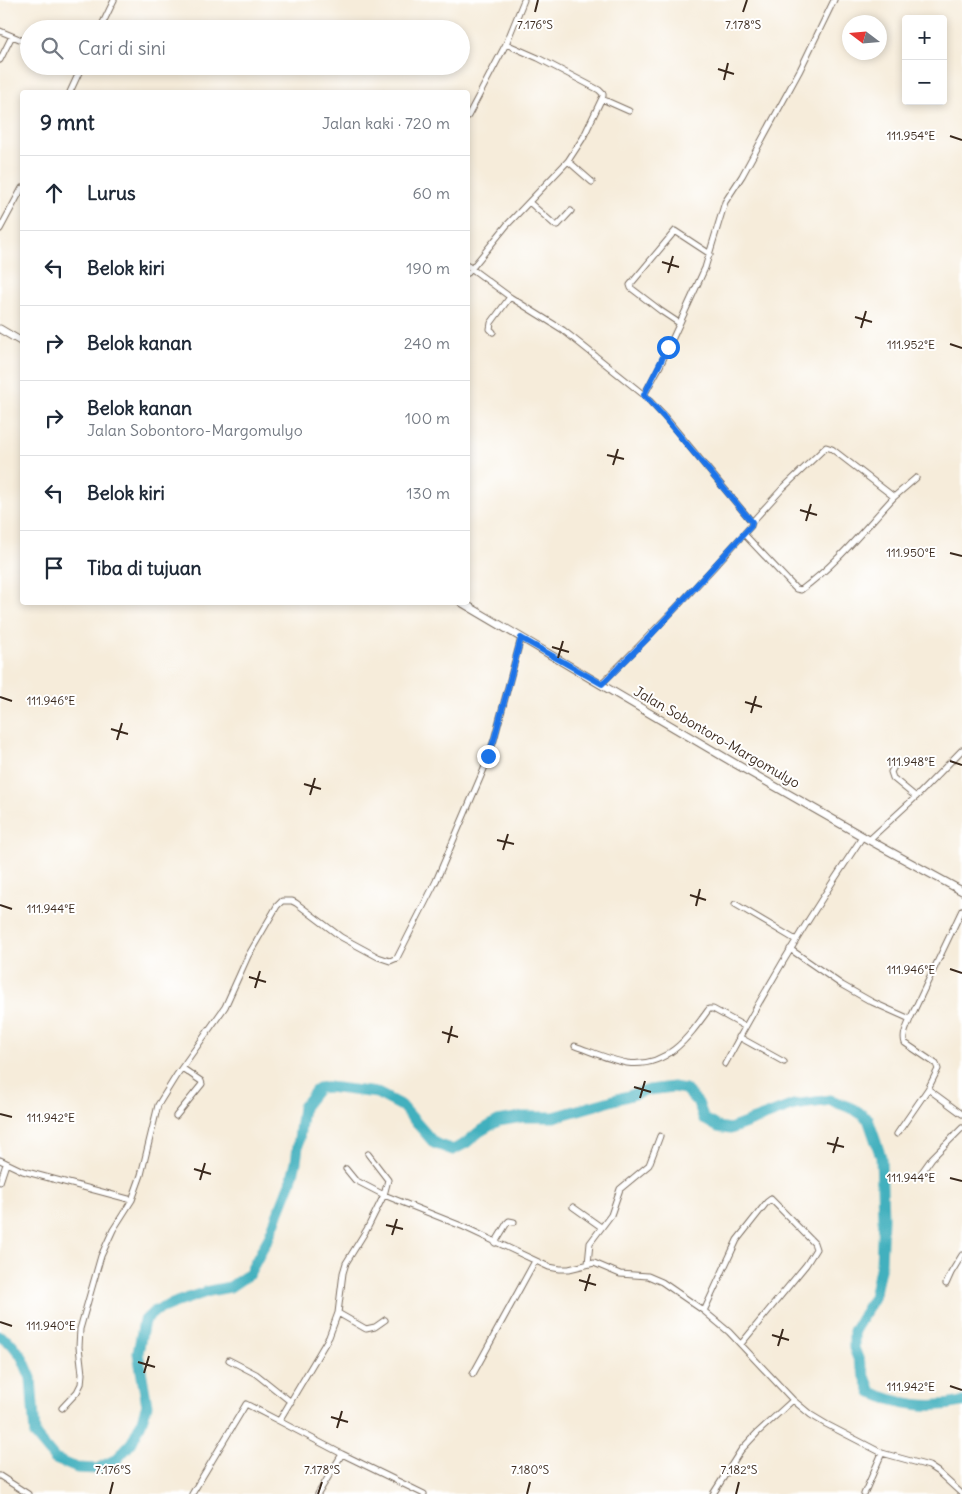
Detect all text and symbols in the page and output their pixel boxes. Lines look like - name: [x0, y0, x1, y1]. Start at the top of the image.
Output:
- north arrow: [842, 15, 887, 60]
- map controls: [902, 15, 947, 105]
- button: +: [902, 15, 947, 60]
- text: 7.176°S: [517, 17, 553, 32]
- text: 7.178°S: [725, 17, 761, 32]
- search box: [20, 20, 470, 75]
- icon: search: [38, 34, 66, 62]
- text: Cari di sini: [78, 36, 166, 60]
- button: −: [902, 60, 947, 105]
- text: 9 mnt: [40, 109, 95, 136]
- text: Jalan kaki · 720 m: [322, 113, 450, 133]
- text: 111.954°E: [887, 128, 935, 143]
- icon: ahead: [40, 179, 68, 207]
- text: Lurus: [87, 181, 136, 205]
- text: 60 m: [412, 183, 450, 203]
- icon: left: [40, 254, 68, 282]
- text: Belok kiri: [87, 256, 165, 280]
- text: 190 m: [406, 258, 450, 278]
- icon: right: [40, 329, 68, 357]
- text: Belok kanan: [87, 331, 192, 355]
- text: 240 m: [404, 333, 450, 353]
- route start: [657, 336, 680, 359]
- text: 111.952°E: [887, 337, 935, 352]
- text: Belok kanan: [87, 396, 192, 420]
- icon: right: [40, 404, 68, 432]
- text: 100 m: [405, 408, 450, 428]
- text: Jalan Sobontoro-Margomulyo: [87, 420, 303, 440]
- icon: left: [40, 479, 68, 507]
- text: Belok kiri: [87, 481, 165, 505]
- text: 130 m: [406, 483, 450, 503]
- text: 111.950°E: [886, 545, 936, 560]
- icon: arrive: [40, 554, 68, 582]
- text: Tiba di tujuan: [87, 556, 202, 580]
- street label: Jalan Sobontoro-Margomulyo: [631, 682, 803, 792]
- text: 111.946°E: [27, 693, 75, 708]
- route end: [477, 745, 500, 768]
- text: 111.948°E: [887, 754, 935, 769]
- text: 111.944°E: [27, 901, 75, 916]
- text: 111.946°E: [887, 962, 935, 977]
- text: 111.942°E: [27, 1110, 75, 1125]
- text: 111.944°E: [887, 1170, 935, 1185]
- text: 111.940°E: [26, 1318, 76, 1333]
- text: 111.942°E: [887, 1379, 935, 1394]
- text: 7.176°S: [95, 1462, 131, 1477]
- text: 7.178°S: [304, 1462, 340, 1477]
- text: 7.180°S: [511, 1462, 549, 1477]
- text: 7.182°S: [721, 1462, 758, 1477]

